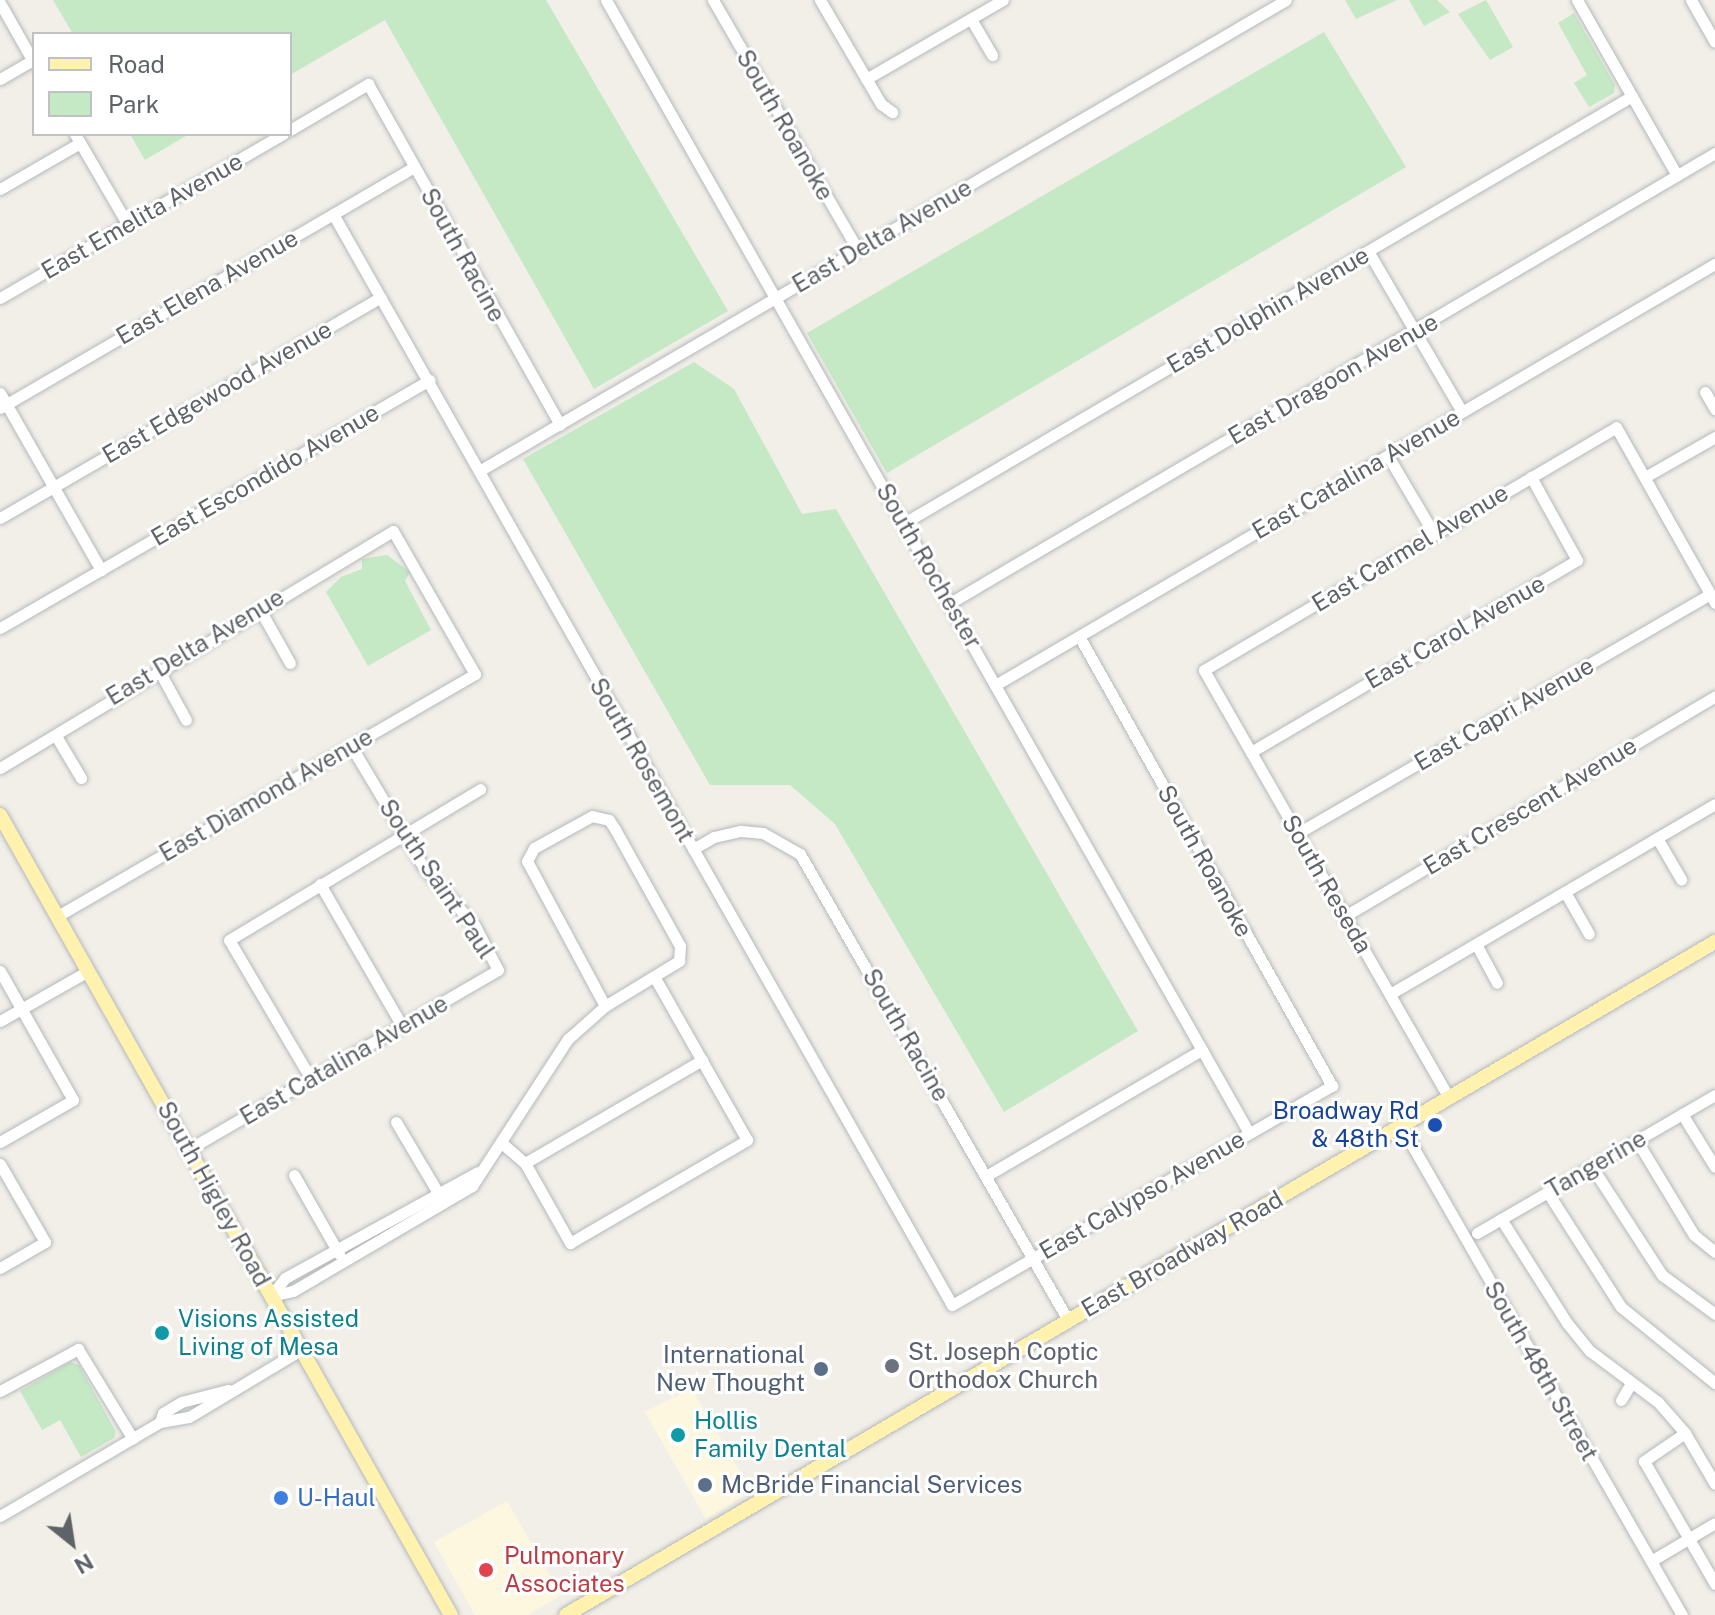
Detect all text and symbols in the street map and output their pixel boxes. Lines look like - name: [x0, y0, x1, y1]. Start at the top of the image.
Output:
- legend: [32, 32, 292, 136]
- street label: South Roanoke: [730, 45, 840, 205]
- text: Road: [108, 50, 165, 78]
- text: Park: [108, 90, 159, 118]
- street label: East Emelita Avenue: [36, 147, 248, 285]
- street label: East Delta Avenue: [787, 173, 977, 299]
- street label: South Racine: [414, 183, 512, 327]
- street label: East Elena Avenue: [111, 223, 303, 351]
- street label: East Dolphin Avenue: [1162, 240, 1374, 380]
- street label: East Dragoon Avenue: [1223, 307, 1443, 451]
- street label: East Edgewood Avenue: [97, 315, 337, 469]
- street label: East Escondido Avenue: [146, 398, 384, 552]
- street label: East Catalina Avenue: [1247, 403, 1465, 545]
- street label: South Rochester: [870, 478, 988, 654]
- street label: East Carmel Avenue: [1307, 478, 1513, 618]
- street label: East Carol Avenue: [1360, 569, 1550, 695]
- street label: East Delta Avenue: [101, 583, 289, 711]
- street label: East Capri Avenue: [1409, 651, 1599, 777]
- street label: South Rosemont: [583, 673, 701, 847]
- street label: East Diamond Avenue: [154, 722, 378, 868]
- street label: East Crescent Avenue: [1418, 731, 1642, 881]
- street label: South Roanoke: [1151, 780, 1259, 942]
- street label: South Saint Paul: [373, 794, 501, 964]
- street label: South Reseda: [1276, 810, 1378, 958]
- street label: South Racine: [856, 964, 956, 1106]
- street label: East Catalina Avenue: [235, 989, 453, 1131]
- street label: South Higley Road: [151, 1096, 277, 1292]
- place label: Broadway Rd & 48th St: [1273, 1097, 1419, 1153]
- marker: Broadway Rd & 48th St: [1426, 1116, 1444, 1134]
- street label: East Calypso Avenue: [1034, 1124, 1250, 1266]
- street label: Tangerine: [1541, 1124, 1651, 1204]
- street label: East Broadway Road: [1076, 1185, 1288, 1323]
- street label: South 48th Street: [1478, 1276, 1604, 1466]
- place label: Visions Assisted Living of Mesa: [178, 1305, 359, 1361]
- marker: Visions Assisted Living of Mesa: [153, 1324, 171, 1342]
- place label: St. Joseph Coptic Orthodox Church: [908, 1338, 1099, 1394]
- place label: International New Thought: [656, 1341, 805, 1397]
- marker: St. Joseph Coptic Orthodox Church: [883, 1357, 901, 1375]
- marker: International New Thought: [812, 1360, 830, 1378]
- place label: Hollis Family Dental: [694, 1407, 847, 1463]
- marker: Hollis Family Dental: [669, 1426, 687, 1444]
- place label: McBride Financial Services: [721, 1471, 1023, 1499]
- marker: McBride Financial Services: [696, 1476, 714, 1494]
- place label: U-Haul: [297, 1484, 376, 1512]
- marker: U-Haul: [272, 1489, 290, 1507]
- north arrow: [32, 1503, 112, 1583]
- place label: Pulmonary Associates: [504, 1542, 625, 1598]
- text: N: [70, 1548, 98, 1579]
- marker: Pulmonary Associates: [475, 1559, 497, 1581]

